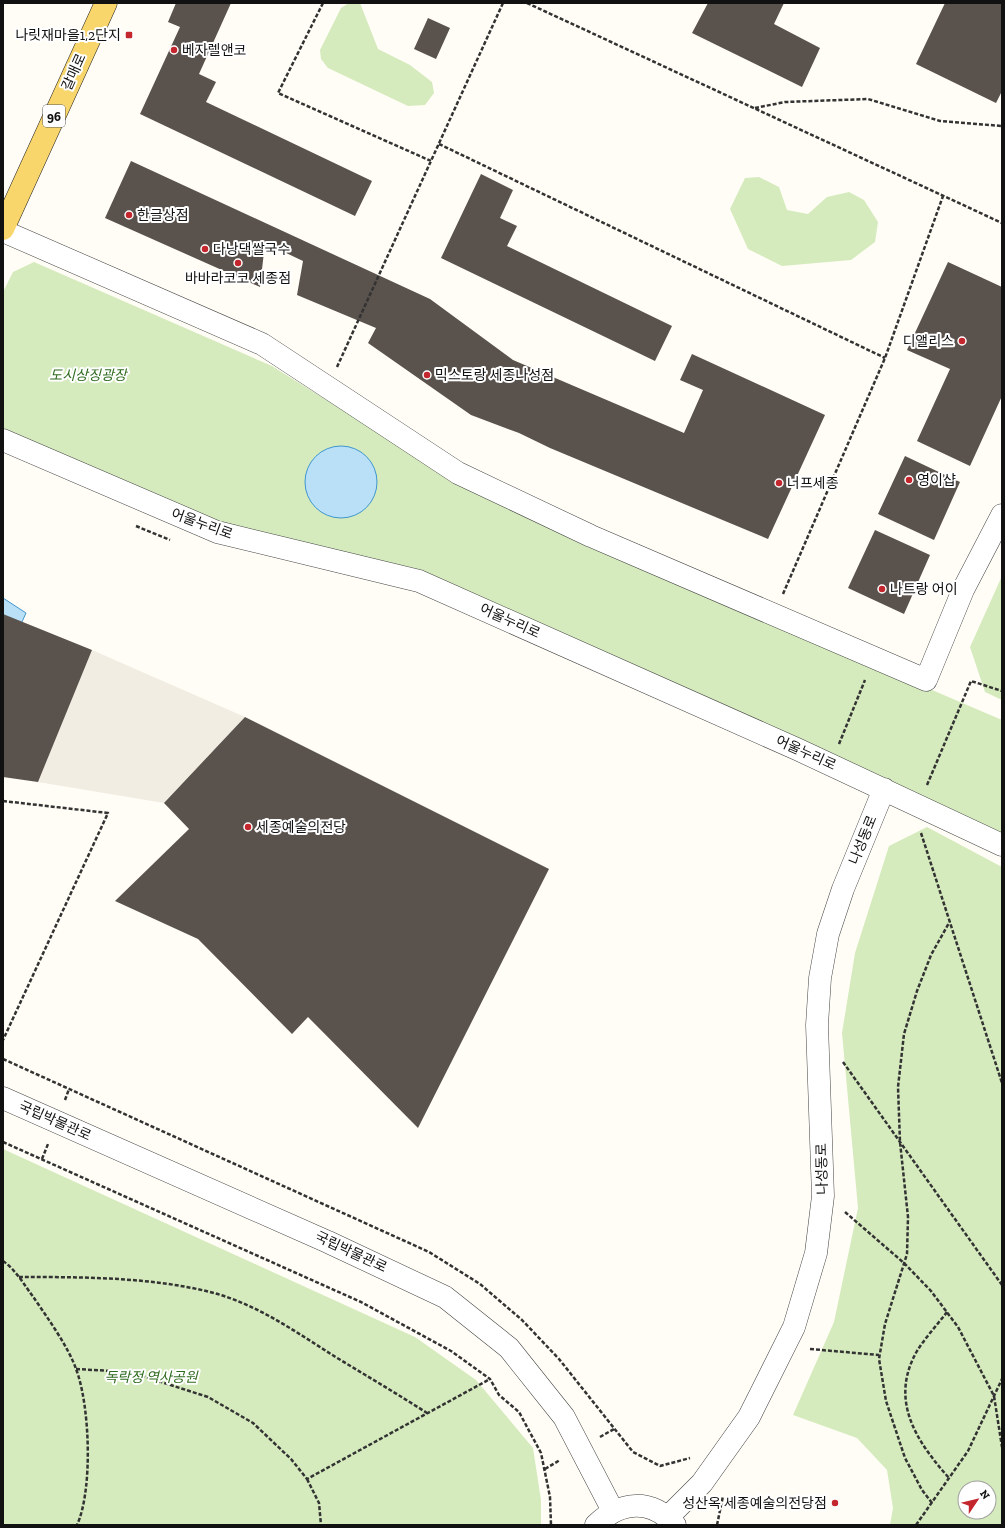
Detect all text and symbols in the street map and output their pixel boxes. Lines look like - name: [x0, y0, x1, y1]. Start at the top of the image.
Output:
- place label: 나릿재마을1,2단지: [15, 27, 121, 44]
- marker: 나릿재마을1,2단지: [124, 30, 134, 40]
- place label: 베자렐앤코: [182, 42, 247, 59]
- marker: 베자렐앤코: [169, 45, 179, 55]
- street label: 갈매로: [58, 51, 90, 93]
- road number: 96: [43, 105, 65, 127]
- place label: 한글상점: [137, 207, 189, 224]
- marker: 한글상점: [124, 210, 134, 220]
- place label: 다낭댁쌀국수: [213, 241, 290, 258]
- marker: 다낭댁쌀국수: [200, 244, 210, 254]
- marker: 바바라코코 세종점: [233, 258, 243, 268]
- place label: 바바라코코 세종점: [185, 270, 291, 287]
- place label: 디앨리스: [902, 333, 954, 350]
- marker: 디앨리스: [957, 336, 967, 346]
- park label: 도시상징광장: [49, 367, 129, 384]
- place label: 믹스토랑 세종나성점: [435, 367, 554, 384]
- marker: 믹스토랑 세종나성점: [422, 370, 432, 380]
- place label: 영이샵: [917, 472, 956, 489]
- place label: 너프세종: [787, 475, 839, 492]
- marker: 영이샵: [904, 475, 914, 485]
- marker: 너프세종: [774, 478, 784, 488]
- street label: 어울누리로: [169, 505, 235, 543]
- place label: 나트랑 어이: [890, 581, 958, 598]
- marker: 나트랑 어이: [877, 584, 887, 594]
- street label: 어울누리로: [477, 600, 543, 642]
- street label: 어울누리로: [773, 732, 839, 774]
- street label: 나성동로: [845, 813, 881, 867]
- place label: 세종예술의전당: [256, 819, 346, 836]
- marker: 세종예술의전당: [243, 822, 253, 832]
- street label: 국립박물관로: [16, 1098, 94, 1145]
- street label: 나성동로: [813, 1143, 831, 1195]
- street label: 국립박물관로: [312, 1228, 390, 1276]
- park label: 독락정 역사공원: [104, 1369, 199, 1386]
- north arrow: [957, 1480, 997, 1520]
- text: N: [977, 1487, 993, 1502]
- place label: 성산옥 세종예술의전당점: [682, 1495, 827, 1512]
- marker: 성산옥 세종예술의전당점: [830, 1498, 840, 1508]

